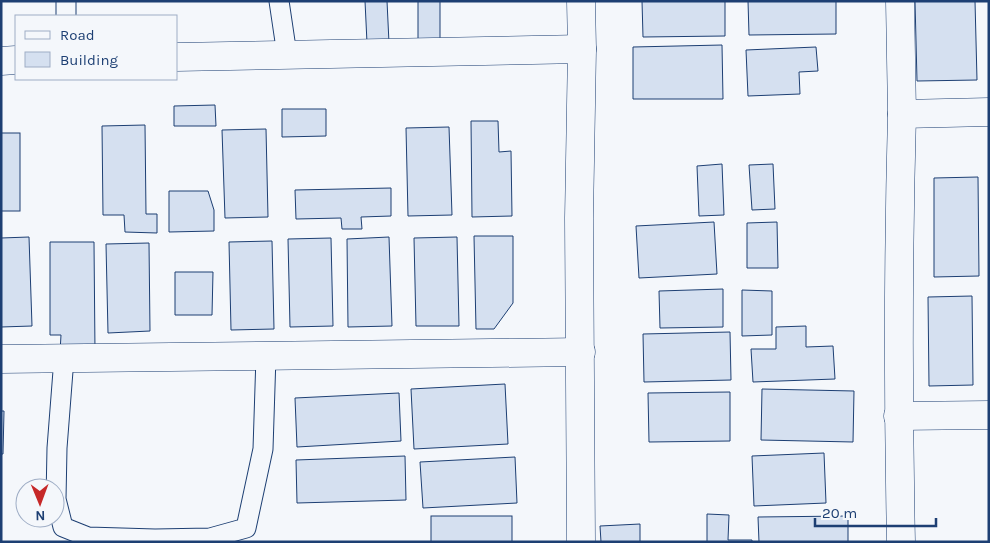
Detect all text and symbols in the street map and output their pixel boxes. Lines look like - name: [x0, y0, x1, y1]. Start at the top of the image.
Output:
- legend: [15, 15, 178, 80]
- text: Road: [60, 26, 95, 44]
- text: Building: [60, 51, 118, 69]
- north arrow: [15, 478, 65, 528]
- scale bar: [815, 496, 936, 528]
- text: 20 m: [822, 504, 857, 522]
- text: N: [35, 507, 45, 524]

